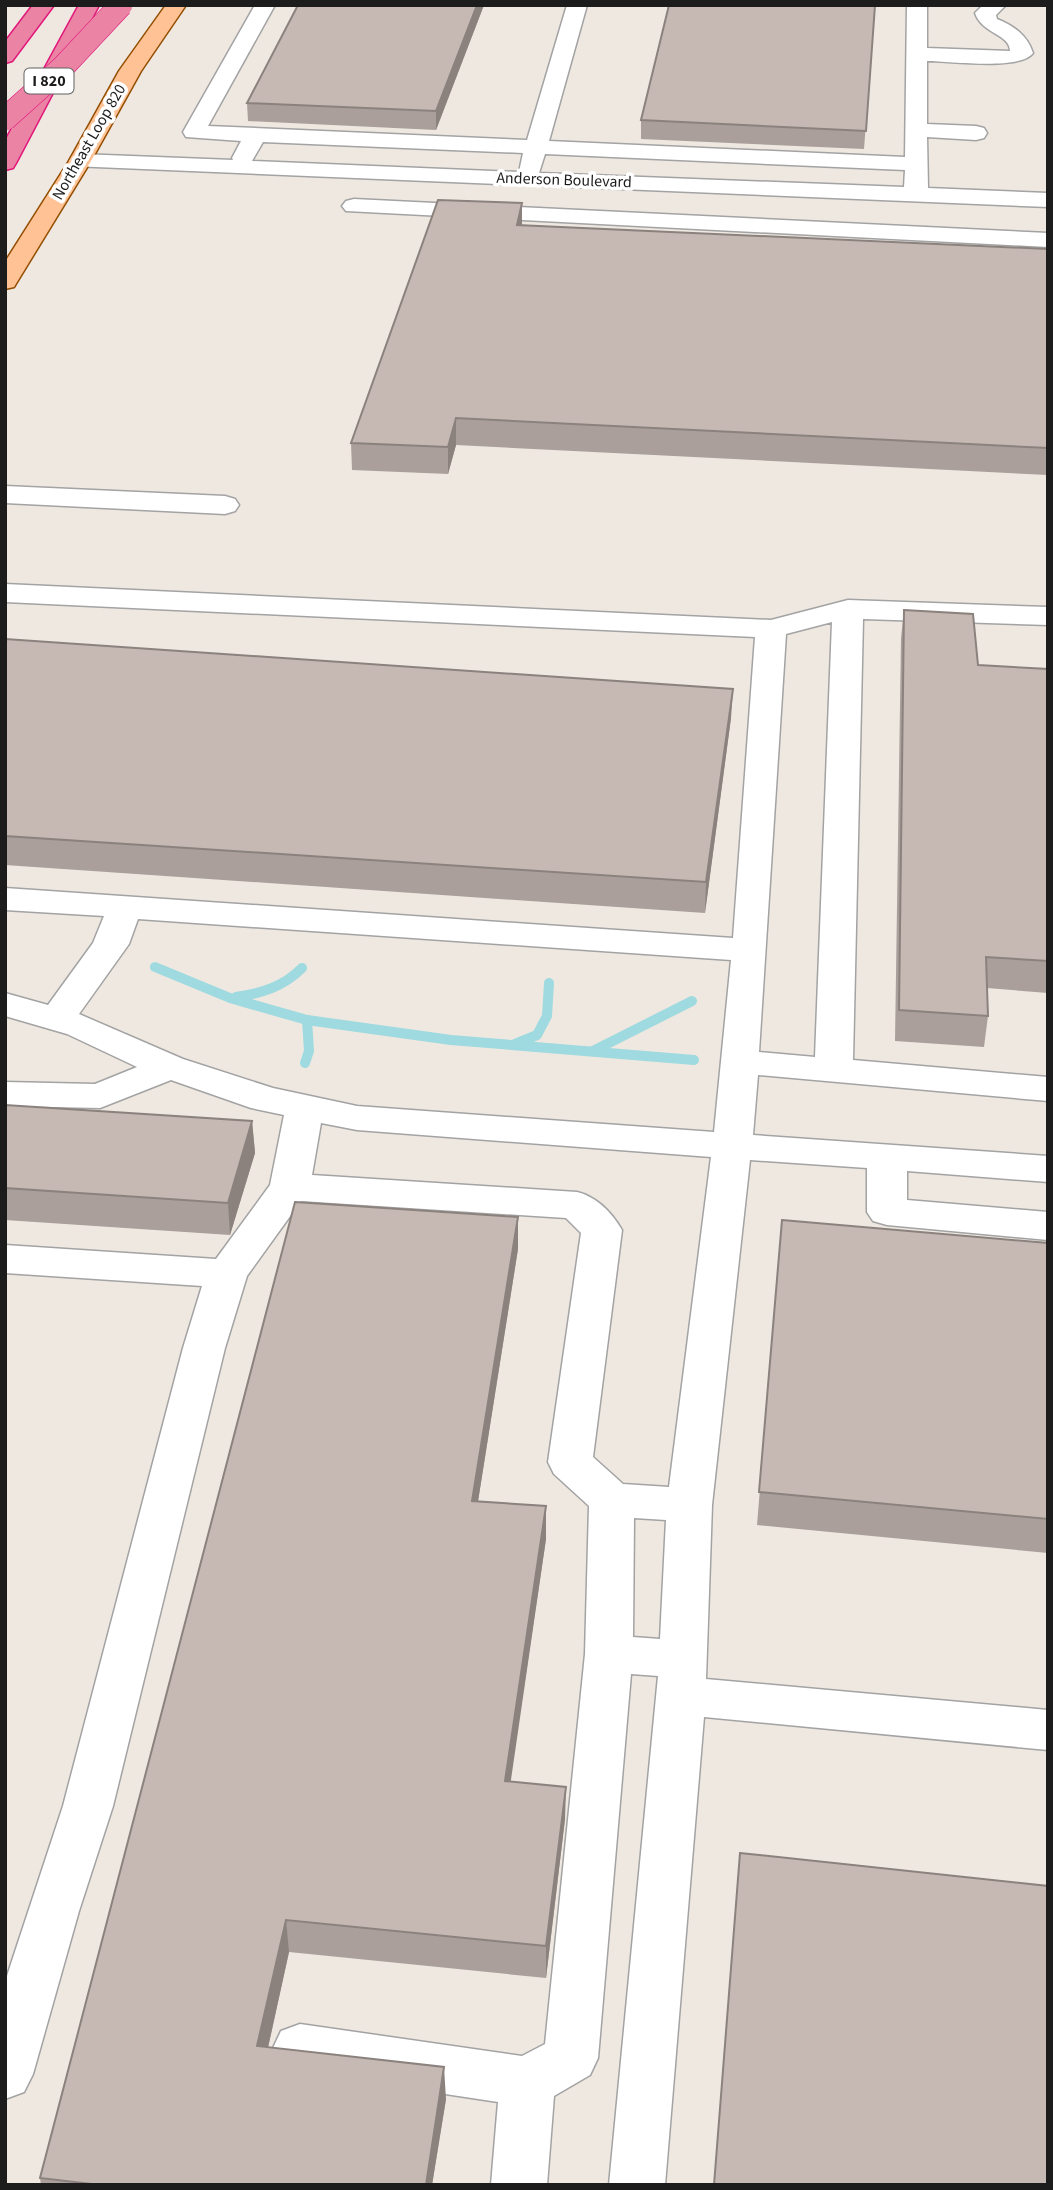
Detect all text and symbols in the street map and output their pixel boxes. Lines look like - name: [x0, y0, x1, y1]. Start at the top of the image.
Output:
- road number: I 820: [24, 68, 74, 94]
- street label: Northeast Loop 820: [47, 80, 131, 204]
- street label: Anderson Boulevard: [496, 167, 632, 193]

